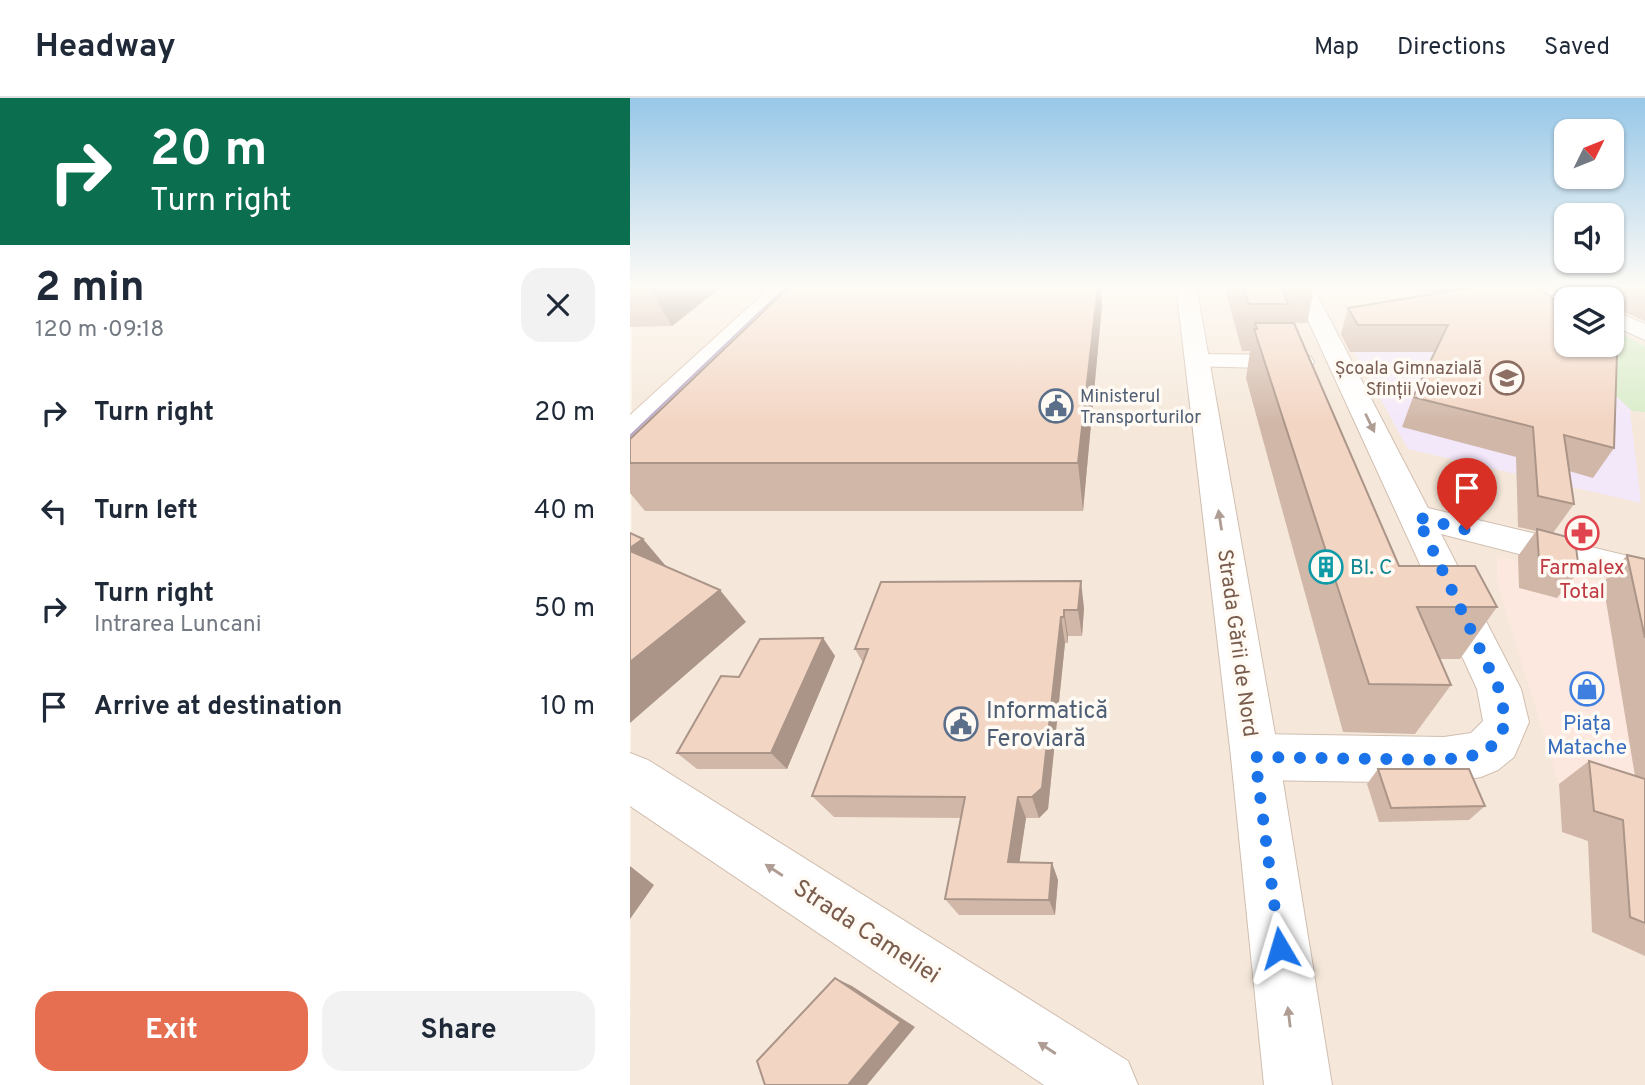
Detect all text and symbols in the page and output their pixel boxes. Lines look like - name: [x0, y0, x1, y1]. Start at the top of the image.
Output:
- text: Headway: [35, 27, 176, 69]
- text: Map: [1314, 33, 1359, 63]
- text: Directions: [1397, 33, 1506, 63]
- text: Saved: [1544, 33, 1610, 63]
- north arrow: [1554, 119, 1624, 189]
- map controls: [1554, 119, 1624, 357]
- text: 20 m: [150, 121, 267, 183]
- icon: right: [35, 126, 126, 217]
- text: Turn right: [150, 182, 292, 222]
- button: sound: [1554, 203, 1624, 273]
- text: 2 min: [35, 263, 145, 316]
- button: close: [521, 268, 595, 342]
- button: layers: [1554, 287, 1624, 357]
- text: 120 m · 09:18: [35, 316, 164, 345]
- place label: Școala Gimnazială Sfinții Voievozi: [1335, 358, 1482, 402]
- school or university icon: Școala Gimnazială Sfinții Voievozi: [1488, 359, 1526, 397]
- place label: Ministerul Transporturilor: [1080, 386, 1201, 430]
- public building icon: Ministerul Transporturilor: [1037, 387, 1075, 425]
- icon: right: [35, 394, 73, 432]
- text: Turn right: [94, 397, 214, 430]
- text: 20 m: [534, 397, 595, 430]
- one-way arrow: [1364, 413, 1375, 433]
- pin: [1437, 458, 1497, 530]
- icon: arrive: [1448, 469, 1486, 507]
- icon: left: [35, 492, 73, 530]
- text: Turn left: [94, 495, 198, 528]
- text: 40 m: [534, 495, 595, 528]
- one-way arrow: [1214, 509, 1225, 531]
- pharmacy icon: Farmalex Total: [1563, 514, 1601, 552]
- street label: Strada Gării de Nord: [1210, 547, 1263, 739]
- building icon: Bl. C: [1307, 548, 1345, 586]
- place label: Bl. C: [1350, 555, 1393, 582]
- place label: Farmalex Total: [1539, 555, 1625, 606]
- text: Turn right: [94, 578, 214, 611]
- icon: right: [35, 590, 73, 628]
- text: 50 m: [534, 593, 595, 626]
- text: Intrarea Luncani: [94, 611, 262, 640]
- shop icon: Piața Matache: [1568, 670, 1606, 708]
- icon: arrive: [35, 688, 73, 726]
- text: Arrive at destination: [94, 691, 342, 724]
- text: 10 m: [540, 691, 595, 724]
- place label: Informatică Feroviară: [986, 697, 1108, 755]
- public building icon: Informatică Feroviară: [942, 705, 980, 743]
- place label: Piața Matache: [1547, 711, 1627, 762]
- one-way arrow: [764, 864, 783, 877]
- street label: Strada Cameliei: [787, 874, 945, 991]
- position arrow: [1243, 911, 1317, 985]
- button: Exit: [35, 991, 308, 1071]
- button: Share: [322, 991, 595, 1071]
- one-way arrow: [1283, 1006, 1294, 1028]
- one-way arrow: [1037, 1041, 1056, 1054]

